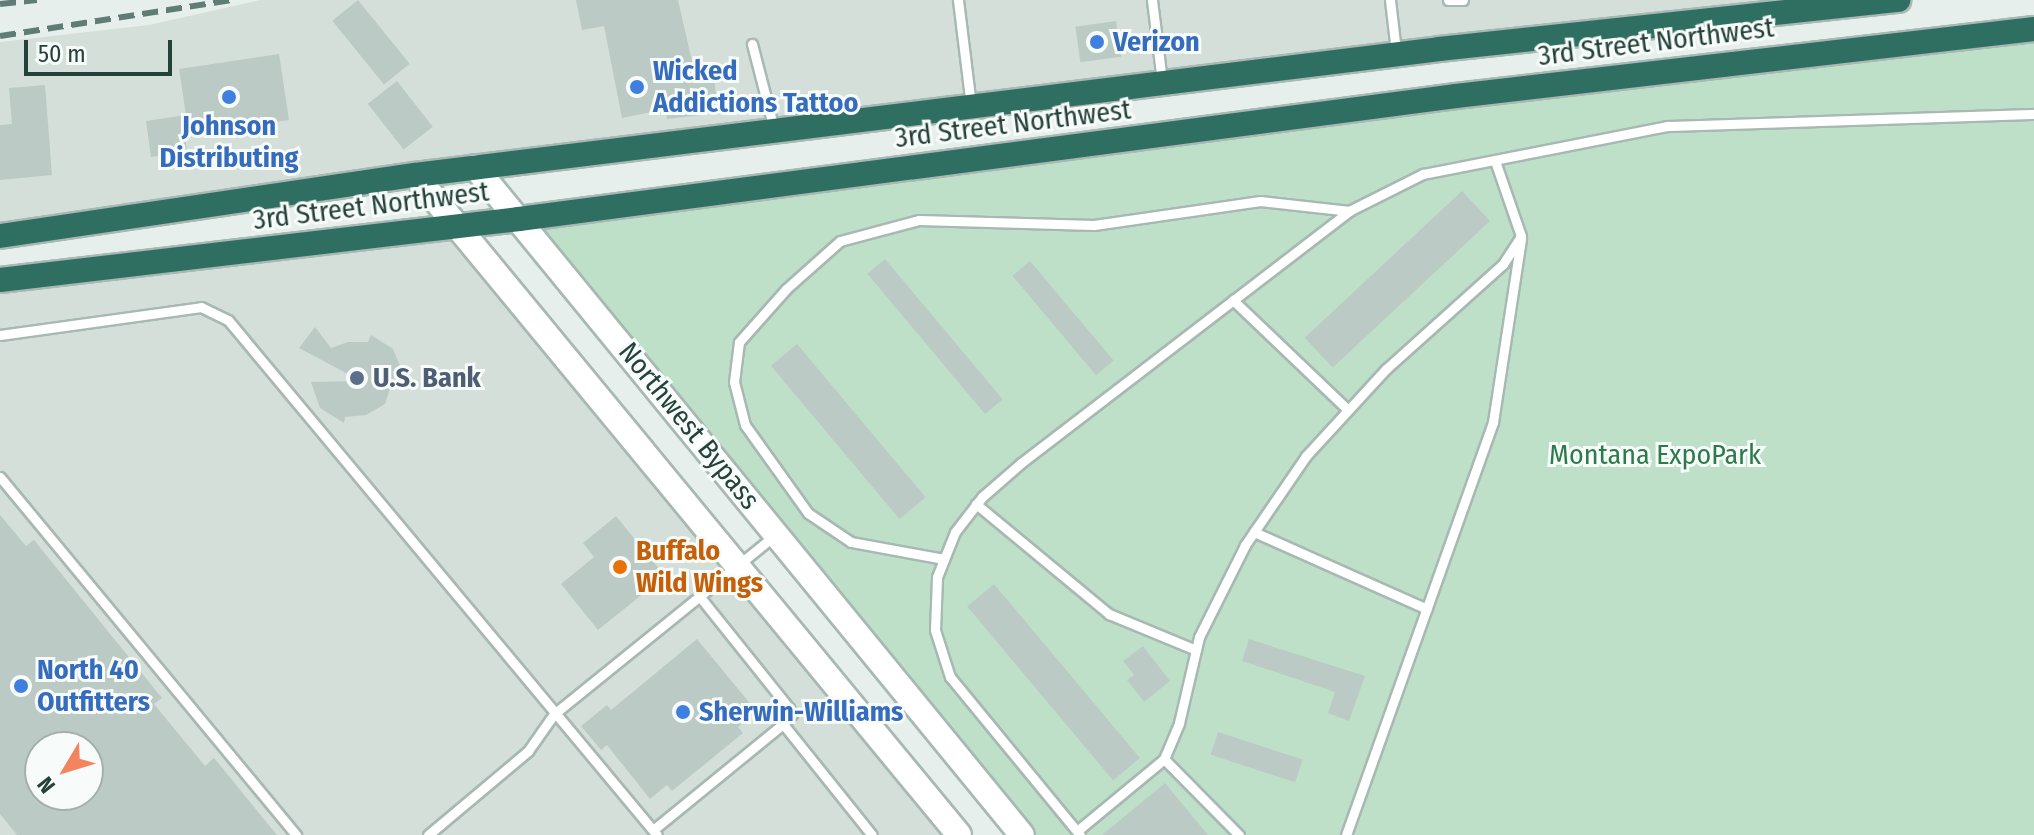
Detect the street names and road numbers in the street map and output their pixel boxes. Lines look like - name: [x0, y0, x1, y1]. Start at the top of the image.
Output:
- street label: 3rd Street Northwest: [1536, 11, 1776, 73]
- street label: 3rd Street Northwest: [893, 93, 1133, 155]
- street label: 3rd Street Northwest: [251, 175, 491, 237]
- street label: Northwest Bypass: [611, 336, 767, 516]

